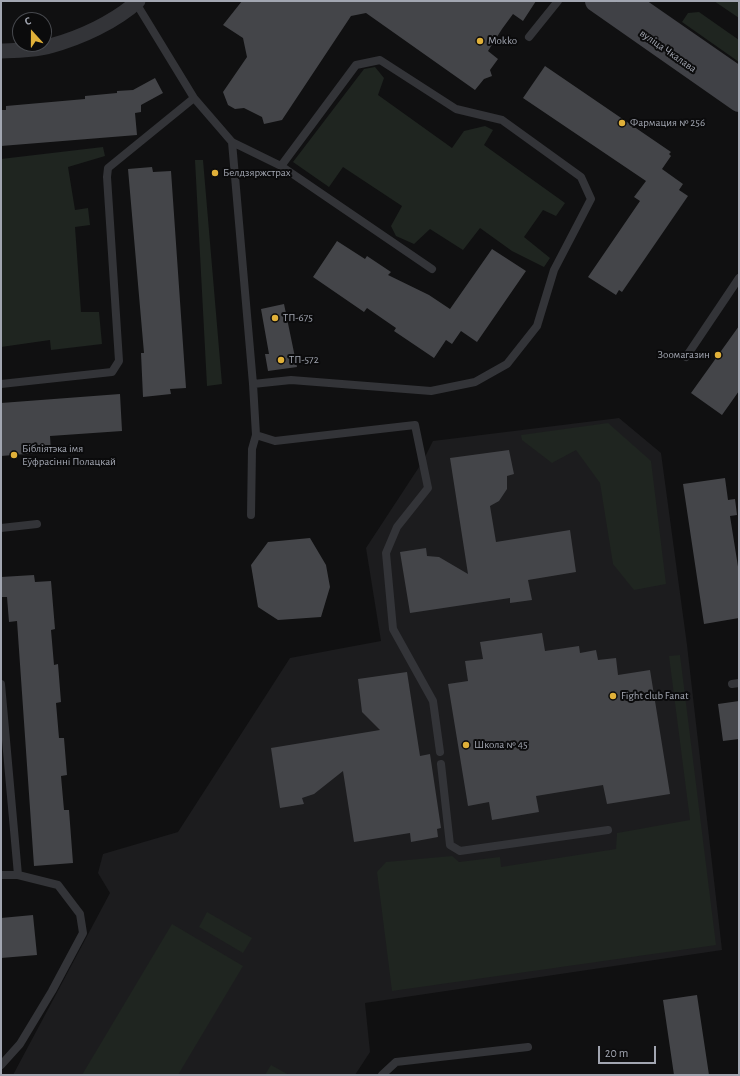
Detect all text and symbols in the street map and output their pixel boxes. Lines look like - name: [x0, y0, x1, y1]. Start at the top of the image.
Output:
- north arrow: [12, 12, 52, 52]
- text: С: [23, 15, 33, 27]
- street label: вуліца Чкалава: [637, 27, 699, 75]
- place label: Mokko: [488, 34, 517, 48]
- marker: Mokko: [475, 36, 485, 46]
- place label: Фармация № 256: [630, 116, 705, 130]
- marker: Фармация № 256: [617, 118, 627, 128]
- place label: Белдзяржстрах: [223, 166, 291, 180]
- marker: Белдзяржстрах: [210, 168, 220, 178]
- place label: ТП-675: [283, 311, 313, 325]
- marker: ТП-675: [270, 313, 280, 323]
- place label: Зоомагазин: [657, 348, 710, 362]
- marker: Зоомагазин: [713, 350, 723, 360]
- place label: ТП-572: [289, 353, 319, 367]
- marker: ТП-572: [276, 355, 286, 365]
- place label: Бібліятэка імя Еўфрасінні Полацкай: [22, 442, 116, 468]
- marker: Бібліятэка імя Еўфрасінні Полацкай: [9, 450, 19, 460]
- place label: Fight club Fanat: [621, 689, 689, 703]
- marker: Fight club Fanat: [608, 691, 618, 701]
- place label: Школа № 45: [474, 738, 528, 752]
- marker: Школа № 45: [461, 740, 471, 750]
- scale bar: [600, 1038, 658, 1064]
- text: 20 m: [605, 1047, 628, 1059]

